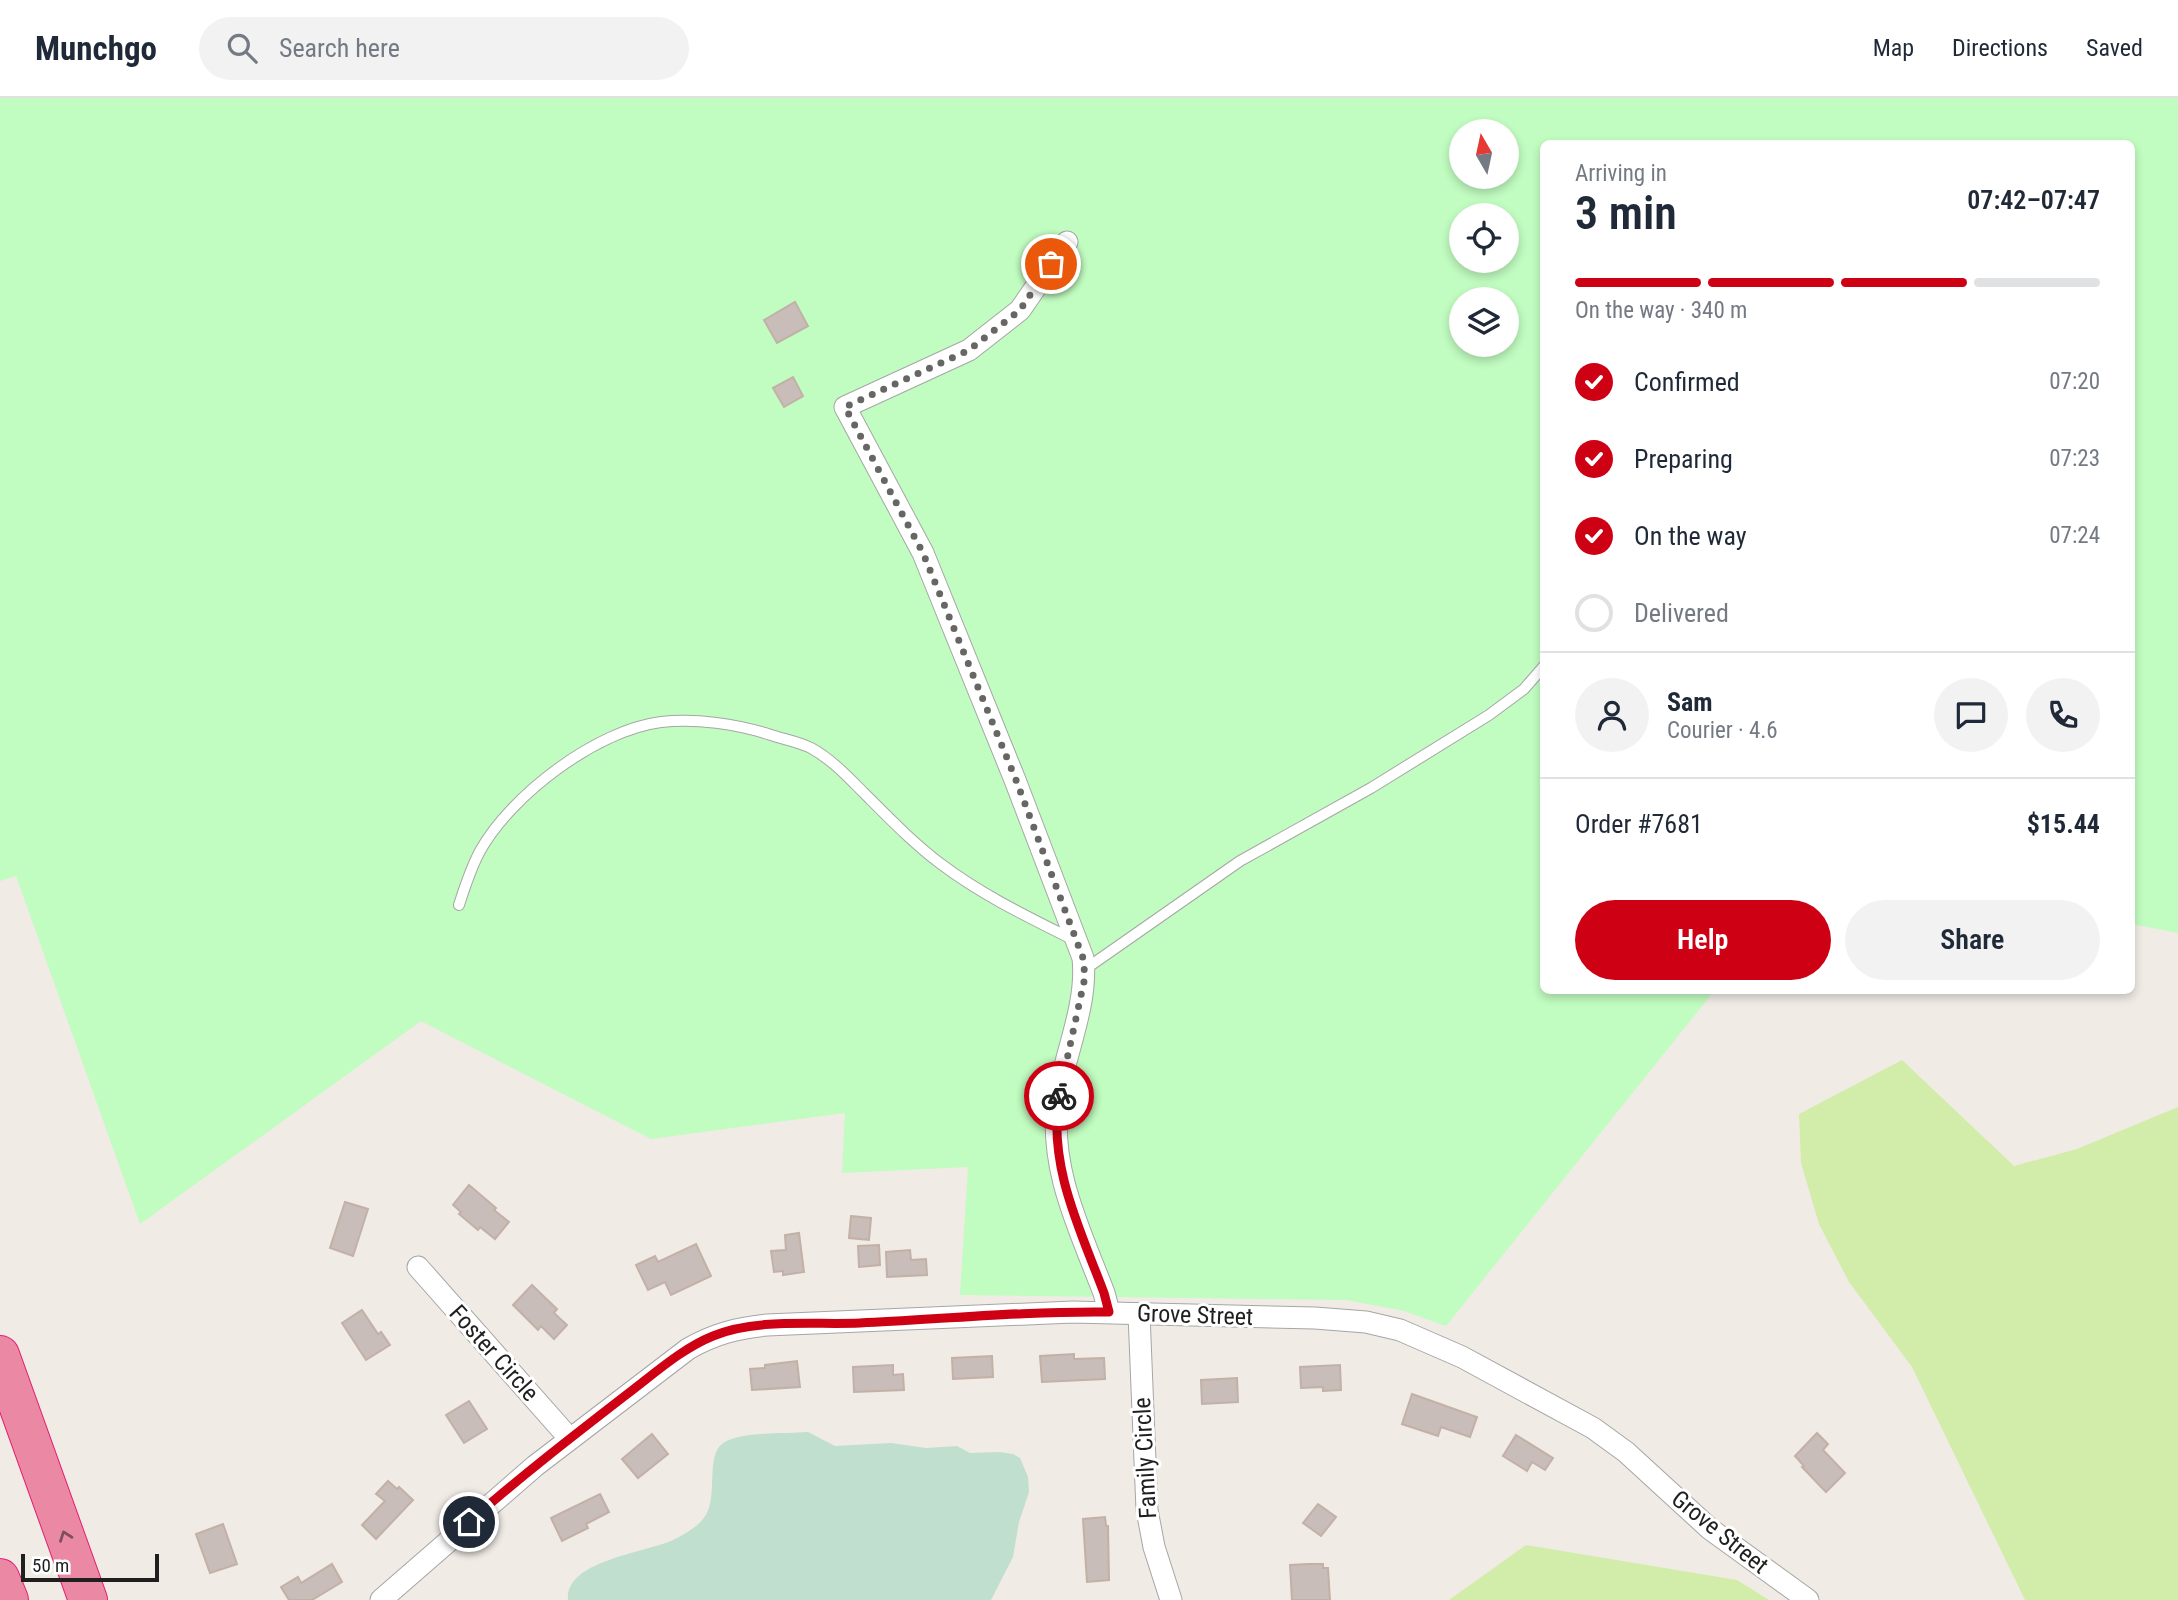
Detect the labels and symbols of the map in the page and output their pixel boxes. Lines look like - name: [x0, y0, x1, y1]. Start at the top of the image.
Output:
- north arrow: [1449, 119, 1519, 189]
- pin: [1021, 234, 1081, 294]
- courier: [1024, 1061, 1094, 1131]
- street label: Foster Circle: [444, 1299, 544, 1407]
- street label: Grove Street: [1136, 1299, 1254, 1331]
- street label: Family Circle: [1128, 1397, 1162, 1519]
- street label: Grove Street: [1666, 1485, 1774, 1579]
- pin: [439, 1492, 499, 1552]
- one-way arrow: [59, 1530, 73, 1542]
- scale bar: [21, 1551, 159, 1583]

